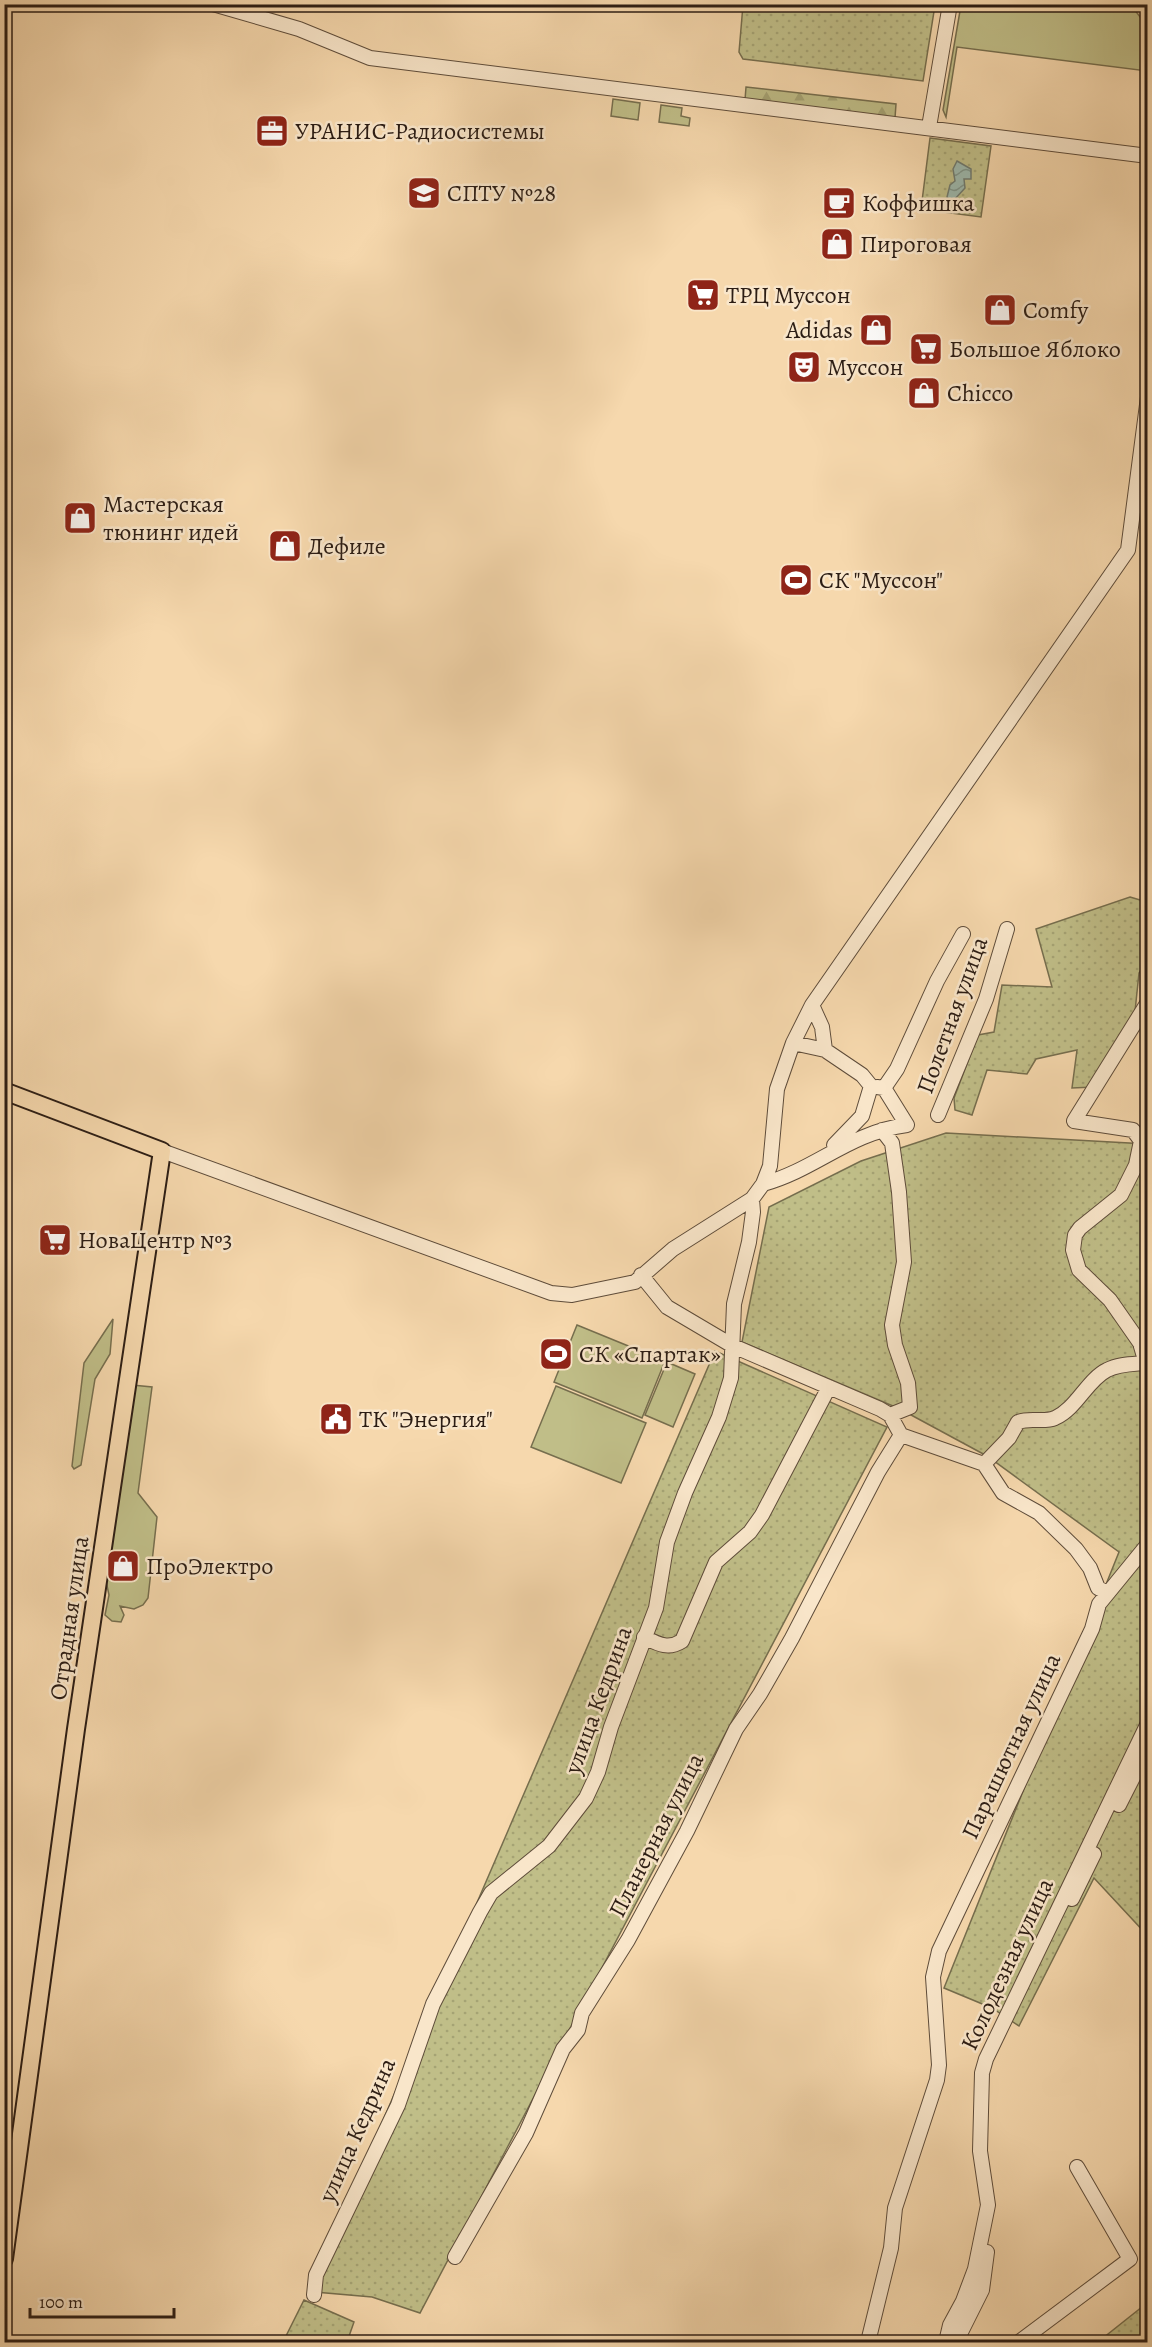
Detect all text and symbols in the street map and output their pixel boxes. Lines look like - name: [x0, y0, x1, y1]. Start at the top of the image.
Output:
- office icon: УРАНИС-Радиосистемы: [254, 113, 290, 149]
- place label: УРАНИС-Радиосистемы: [295, 115, 545, 147]
- school or university icon: СПТУ №28: [406, 175, 442, 211]
- place label: СПТУ №28: [447, 177, 556, 209]
- cafe icon: Коффишка: [821, 185, 857, 221]
- place label: Коффишка: [862, 187, 975, 219]
- shop icon: Пироговая: [819, 226, 855, 262]
- place label: Пироговая: [860, 228, 972, 260]
- supermarket icon: ТРЦ Муссон: [685, 277, 721, 313]
- place label: ТРЦ Муссон: [726, 279, 851, 311]
- shop icon: Comfy: [982, 292, 1018, 328]
- place label: Comfy: [1023, 294, 1088, 326]
- shop icon: Adidas: [858, 312, 894, 348]
- place label: Adidas: [785, 314, 853, 346]
- supermarket icon: Большое Яблоко: [908, 331, 944, 367]
- place label: Большое Яблоко: [949, 333, 1121, 365]
- theatre icon: Муссон: [786, 349, 822, 385]
- place label: Муссон: [827, 351, 904, 383]
- shop icon: Chicco: [906, 375, 942, 411]
- place label: Chicco: [947, 377, 1013, 409]
- place label: Мастерская тюнинг идей: [103, 488, 239, 548]
- shop icon: Мастерская тюнинг идей: [62, 500, 98, 536]
- shop icon: Дефиле: [267, 528, 303, 564]
- place label: Дефиле: [308, 530, 386, 562]
- sports icon: СК "Муссон": [778, 562, 814, 598]
- place label: СК "Муссон": [819, 564, 943, 596]
- street label: Полетная улица: [909, 932, 995, 1098]
- supermarket icon: НоваЦентр №3: [37, 1222, 73, 1258]
- place label: НоваЦентр №3: [78, 1224, 233, 1256]
- sports icon: СК «Спартак»: [538, 1336, 574, 1372]
- place label: СК «Спартак»: [579, 1338, 721, 1370]
- public building icon: ТК "Энергия": [318, 1401, 354, 1437]
- place label: ТК "Энергия": [359, 1403, 493, 1435]
- street label: Отрадная улица: [42, 1534, 96, 1702]
- shop icon: ПроЭлектро: [105, 1548, 141, 1584]
- place label: ПроЭлектро: [146, 1550, 273, 1582]
- street label: улица Кедрина: [556, 1622, 640, 1779]
- street label: Парашютная улица: [954, 1648, 1068, 1844]
- street label: Планерная улица: [601, 1747, 711, 1923]
- street label: Колодезная улица: [953, 1873, 1061, 2055]
- street label: улица Кедрина: [310, 2053, 403, 2208]
- scale bar: [30, 2281, 174, 2319]
- text: 100 m: [39, 2290, 83, 2314]

